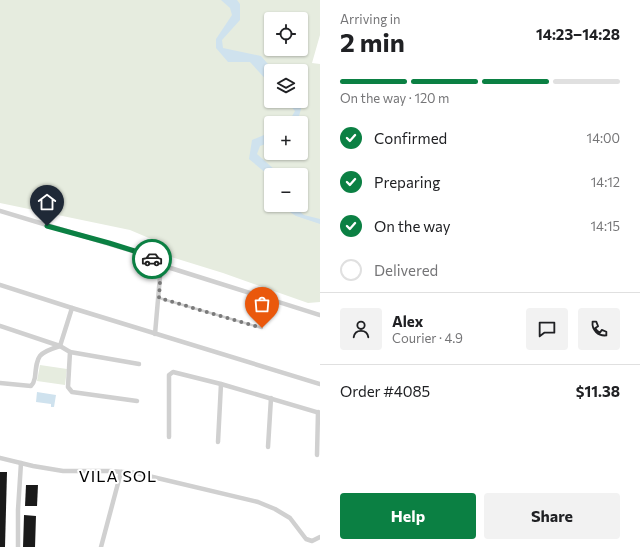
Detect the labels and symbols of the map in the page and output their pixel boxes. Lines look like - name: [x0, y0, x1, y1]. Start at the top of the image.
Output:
- pin: [30, 185, 64, 226]
- courier: [132, 239, 172, 279]
- pin: [245, 287, 279, 328]
- district label: VILA SOL: [79, 466, 157, 485]

